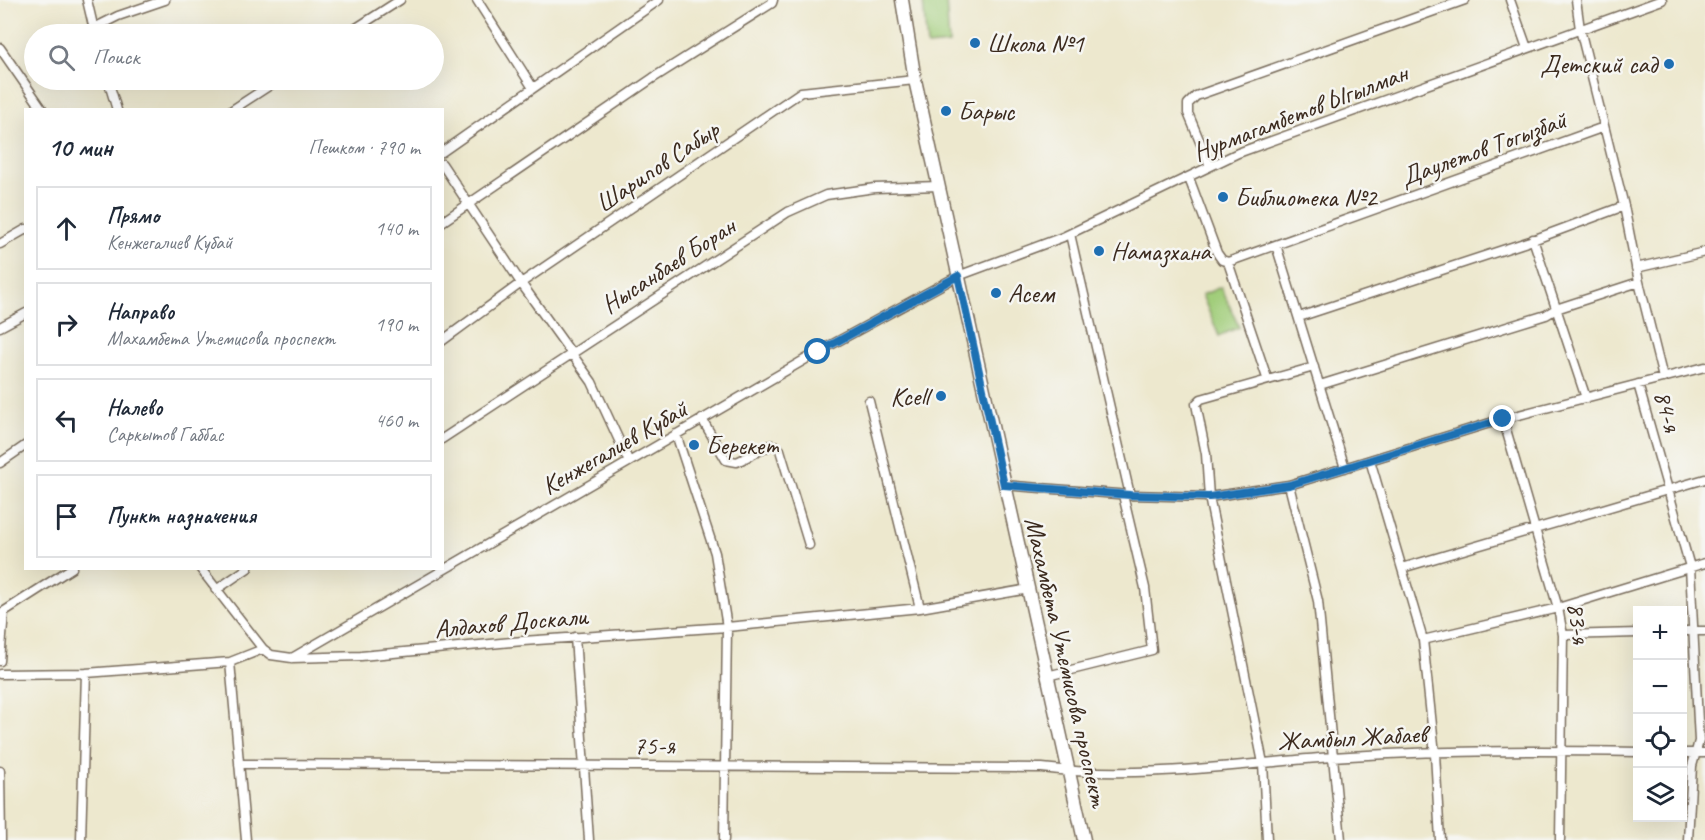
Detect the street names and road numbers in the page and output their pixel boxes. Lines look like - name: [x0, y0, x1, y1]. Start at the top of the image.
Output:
- street label: Нурмагамбетов Ыгылман: [1188, 56, 1414, 169]
- street label: Даулетов Тогызбай: [1396, 102, 1573, 195]
- street label: Шарипов Сабыр: [589, 112, 726, 220]
- street label: Нысанбаев Боран: [595, 209, 743, 321]
- street label: 84-я: [1646, 387, 1690, 437]
- street label: Кенжегалиев Кубай: [535, 391, 695, 502]
- street label: Махамбета Утемисова проспект: [1017, 514, 1116, 812]
- street label: Алдахов Доскали: [433, 599, 590, 646]
- street label: 83-я: [1559, 600, 1598, 647]
- street label: Жамбыл Жабаев: [1277, 717, 1433, 758]
- street label: 75-я: [633, 729, 677, 762]

